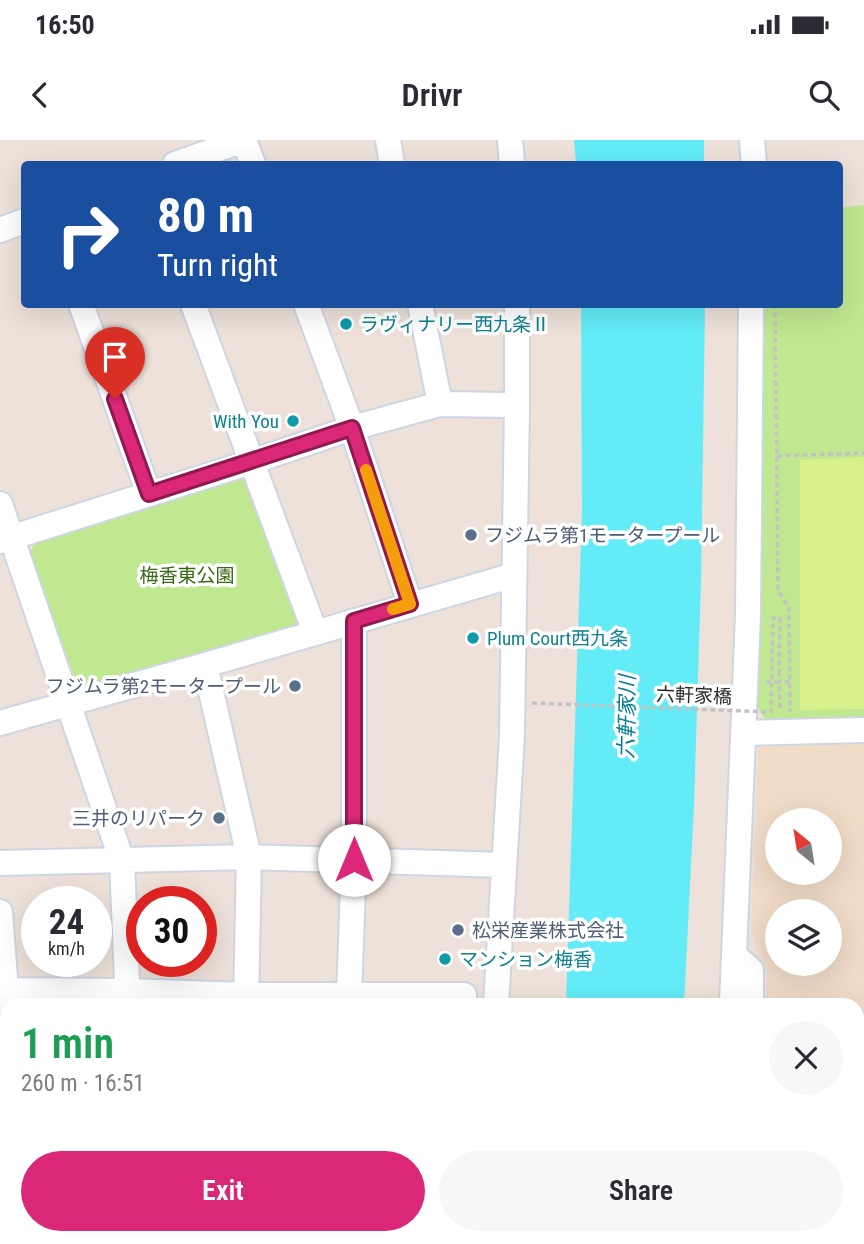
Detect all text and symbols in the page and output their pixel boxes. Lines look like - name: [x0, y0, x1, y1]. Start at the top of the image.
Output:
- text: 16:50: [35, 10, 95, 40]
- icon: back: [21, 76, 59, 114]
- text: Drivr: [402, 76, 463, 114]
- icon: search: [805, 76, 843, 114]
- text: 80 m: [157, 187, 254, 244]
- icon: right: [42, 189, 133, 280]
- text: Turn right: [157, 246, 278, 284]
- place label: ラヴィナリー西九条Ⅱ: [360, 313, 550, 336]
- marker: ラヴィナリー西九条Ⅱ: [338, 316, 354, 332]
- pin: [85, 327, 145, 399]
- icon: arrive: [96, 338, 134, 376]
- place label: With You: [213, 410, 279, 433]
- marker: With You: [285, 413, 301, 429]
- place label: フジムラ第1モータープール: [485, 524, 720, 547]
- marker: フジムラ第1モータープール: [463, 527, 479, 543]
- park label: 梅香東公園: [139, 564, 235, 587]
- place label: Plum Court西九条: [487, 627, 628, 650]
- marker: Plum Court西九条: [465, 630, 481, 646]
- water label: 六軒家川: [614, 673, 640, 759]
- place label: フジムラ第2モータープール: [46, 675, 281, 698]
- marker: フジムラ第2モータープール: [287, 678, 303, 694]
- street label: 六軒家橋: [656, 683, 732, 708]
- place label: 三井のリパーク: [72, 807, 205, 830]
- north arrow: [765, 808, 842, 886]
- map controls: [765, 808, 842, 976]
- marker: 三井のリパーク: [211, 810, 227, 826]
- position arrow: [317, 823, 391, 897]
- speed limit sign: 30: [126, 886, 217, 977]
- button: layers: [765, 899, 842, 976]
- text: 24: [49, 902, 84, 943]
- place label: 松栄産業株式会社: [472, 919, 624, 942]
- marker: 松栄産業株式会社: [450, 922, 466, 938]
- text: km/h: [48, 938, 85, 959]
- place label: マンション梅香: [459, 948, 592, 971]
- marker: マンション梅香: [437, 951, 453, 967]
- text: 1 min: [21, 1019, 114, 1068]
- button: close: [769, 1021, 843, 1095]
- text: 260 m · 16:51: [21, 1070, 145, 1097]
- button: Exit: [21, 1151, 425, 1231]
- button: Share: [439, 1151, 843, 1231]

